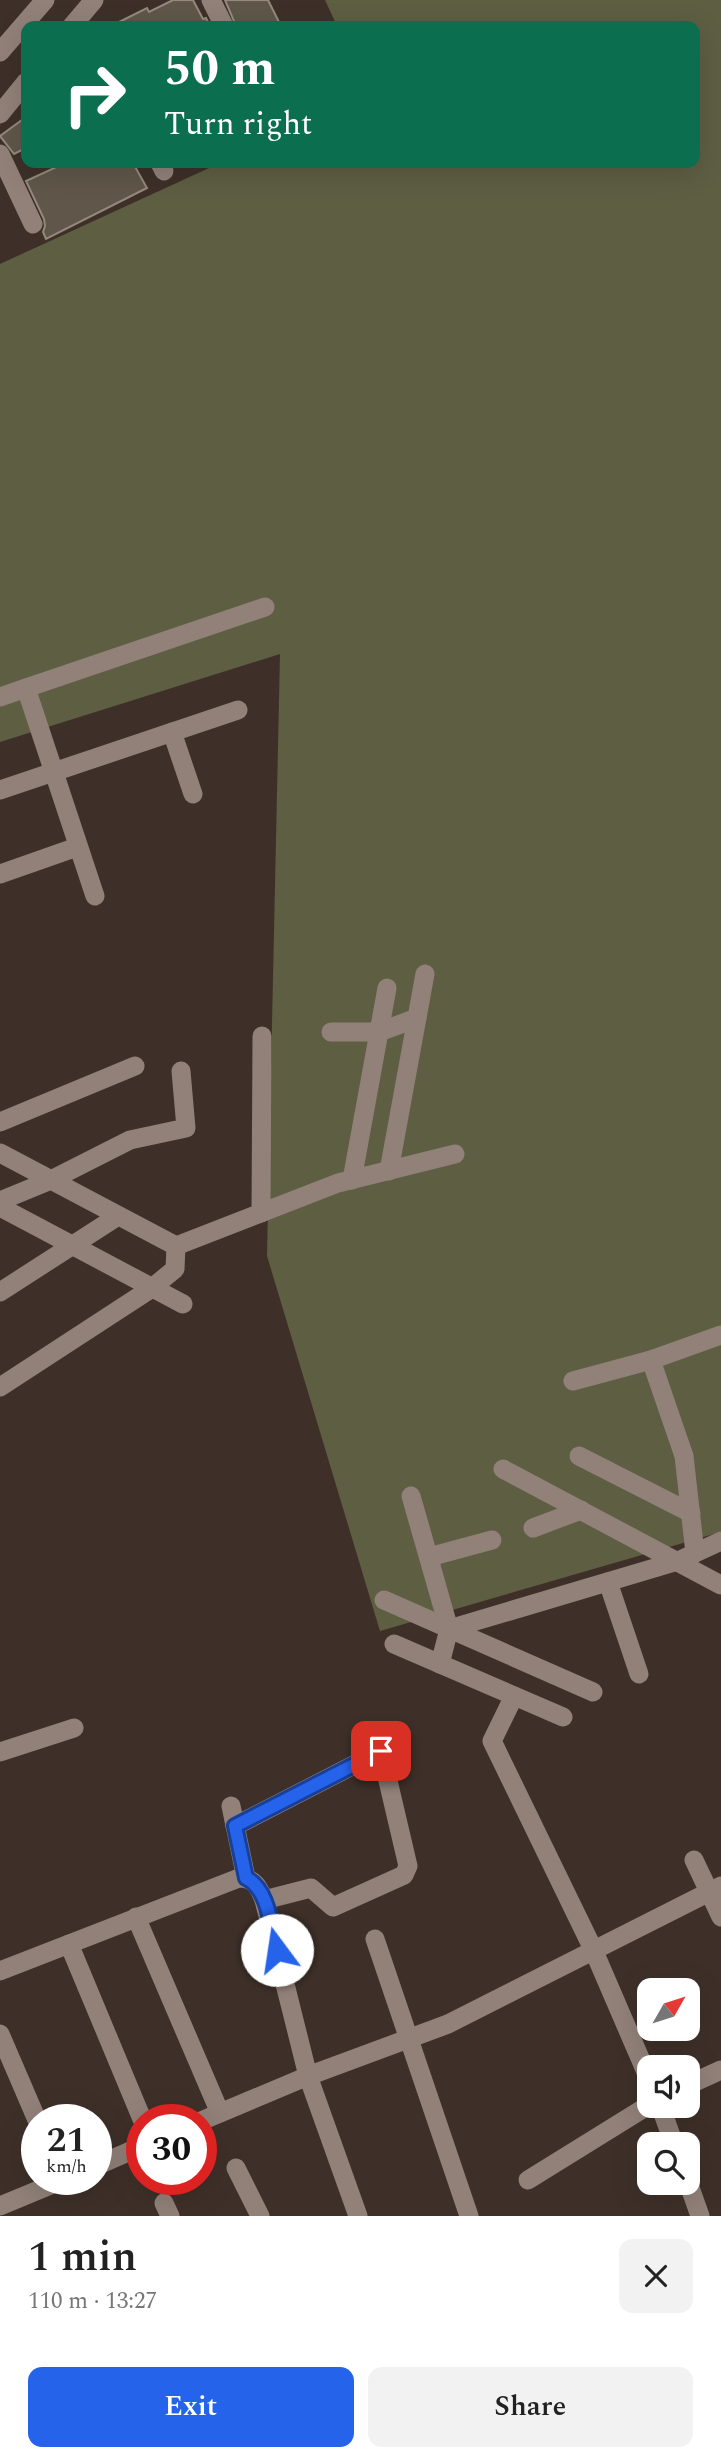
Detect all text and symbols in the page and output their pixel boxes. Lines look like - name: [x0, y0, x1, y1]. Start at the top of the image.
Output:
- text: 50 m: [164, 32, 275, 107]
- icon: right: [49, 49, 140, 140]
- text: Turn right: [164, 100, 312, 149]
- pin: [351, 1721, 411, 1781]
- icon: arrive: [362, 1732, 400, 1770]
- position arrow: [240, 1913, 314, 1987]
- north arrow: [637, 1978, 700, 2040]
- map controls: [637, 1978, 700, 2195]
- button: sound: [637, 2055, 700, 2118]
- speed limit sign: 30: [126, 2104, 217, 2195]
- text: 21: [47, 2114, 86, 2167]
- button: search: [637, 2132, 700, 2195]
- text: km/h: [46, 2153, 87, 2180]
- text: 1 min: [28, 2226, 137, 2289]
- button: close: [619, 2239, 693, 2313]
- text: 110 m · 13:27: [28, 2284, 157, 2319]
- button: Exit: [28, 2367, 354, 2447]
- button: Share: [368, 2367, 693, 2447]

